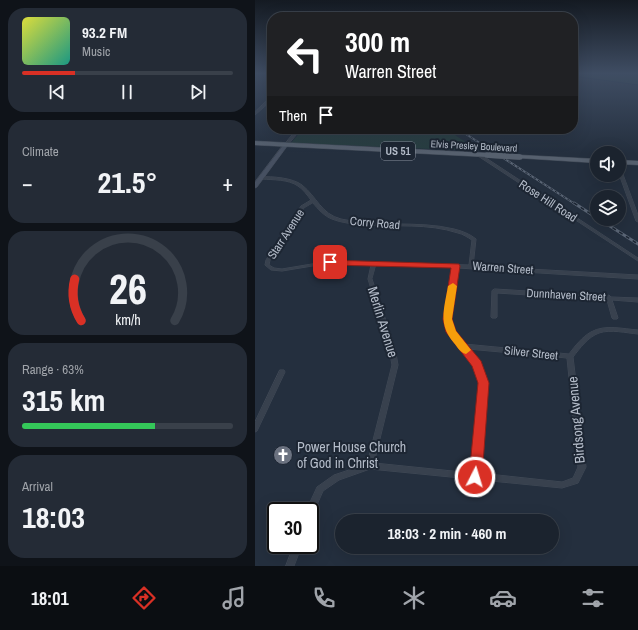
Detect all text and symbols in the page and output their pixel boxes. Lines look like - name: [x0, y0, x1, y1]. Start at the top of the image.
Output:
- text: 93.2 FM: [82, 22, 127, 43]
- text: 300 m: [345, 23, 410, 61]
- icon: left: [279, 28, 331, 80]
- text: Music: [82, 43, 110, 60]
- text: Warren Street: [345, 59, 436, 84]
- icon: previous: [46, 81, 68, 103]
- icon: pause: [116, 81, 138, 103]
- icon: next: [187, 81, 209, 103]
- icon: arrive: [315, 104, 337, 126]
- text: Then: [279, 105, 307, 126]
- street label: Elvis Presley Boulevard: [430, 137, 518, 155]
- road number: US 51: [381, 142, 415, 160]
- text: Climate: [22, 143, 59, 160]
- map controls: [590, 146, 626, 226]
- button: sound: [590, 146, 626, 182]
- text: 21.5°: [98, 162, 157, 202]
- text: −: [22, 168, 33, 198]
- text: +: [222, 168, 233, 198]
- street label: Rose Hill Road: [516, 176, 580, 226]
- button: layers: [590, 190, 626, 226]
- street label: Starr Avenue: [264, 206, 308, 262]
- street label: Corry Road: [349, 213, 401, 233]
- pin: [313, 245, 347, 279]
- icon: arrive: [319, 251, 341, 273]
- street label: Warren Street: [472, 258, 534, 278]
- text: 26: [109, 261, 146, 317]
- street label: Merlin Avenue: [364, 284, 402, 360]
- street label: Dunnhaven Street: [526, 285, 606, 305]
- text: km/h: [115, 310, 140, 329]
- street label: Silver Street: [503, 342, 559, 364]
- text: Range · 63%: [22, 361, 84, 378]
- street label: Birdsong Avenue: [563, 376, 589, 464]
- text: 315 km: [22, 380, 105, 420]
- place label: Power House Church of God in Christ: [297, 438, 406, 472]
- church icon: Power House Church of God in Christ: [272, 444, 294, 466]
- position arrow: [454, 456, 496, 498]
- text: Arrival: [22, 478, 53, 495]
- text: 18:03: [22, 497, 85, 537]
- speed limit sign: 30: [267, 502, 319, 554]
- text: 18:03 · 2 min · 460 m: [388, 523, 506, 544]
- icon: directions: [130, 584, 158, 612]
- icon: music: [220, 584, 248, 612]
- icon: phone: [310, 584, 338, 612]
- icon: climate: [400, 584, 428, 612]
- icon: car: [489, 584, 517, 612]
- icon: filters: [579, 584, 607, 612]
- text: 18:01: [31, 586, 69, 611]

